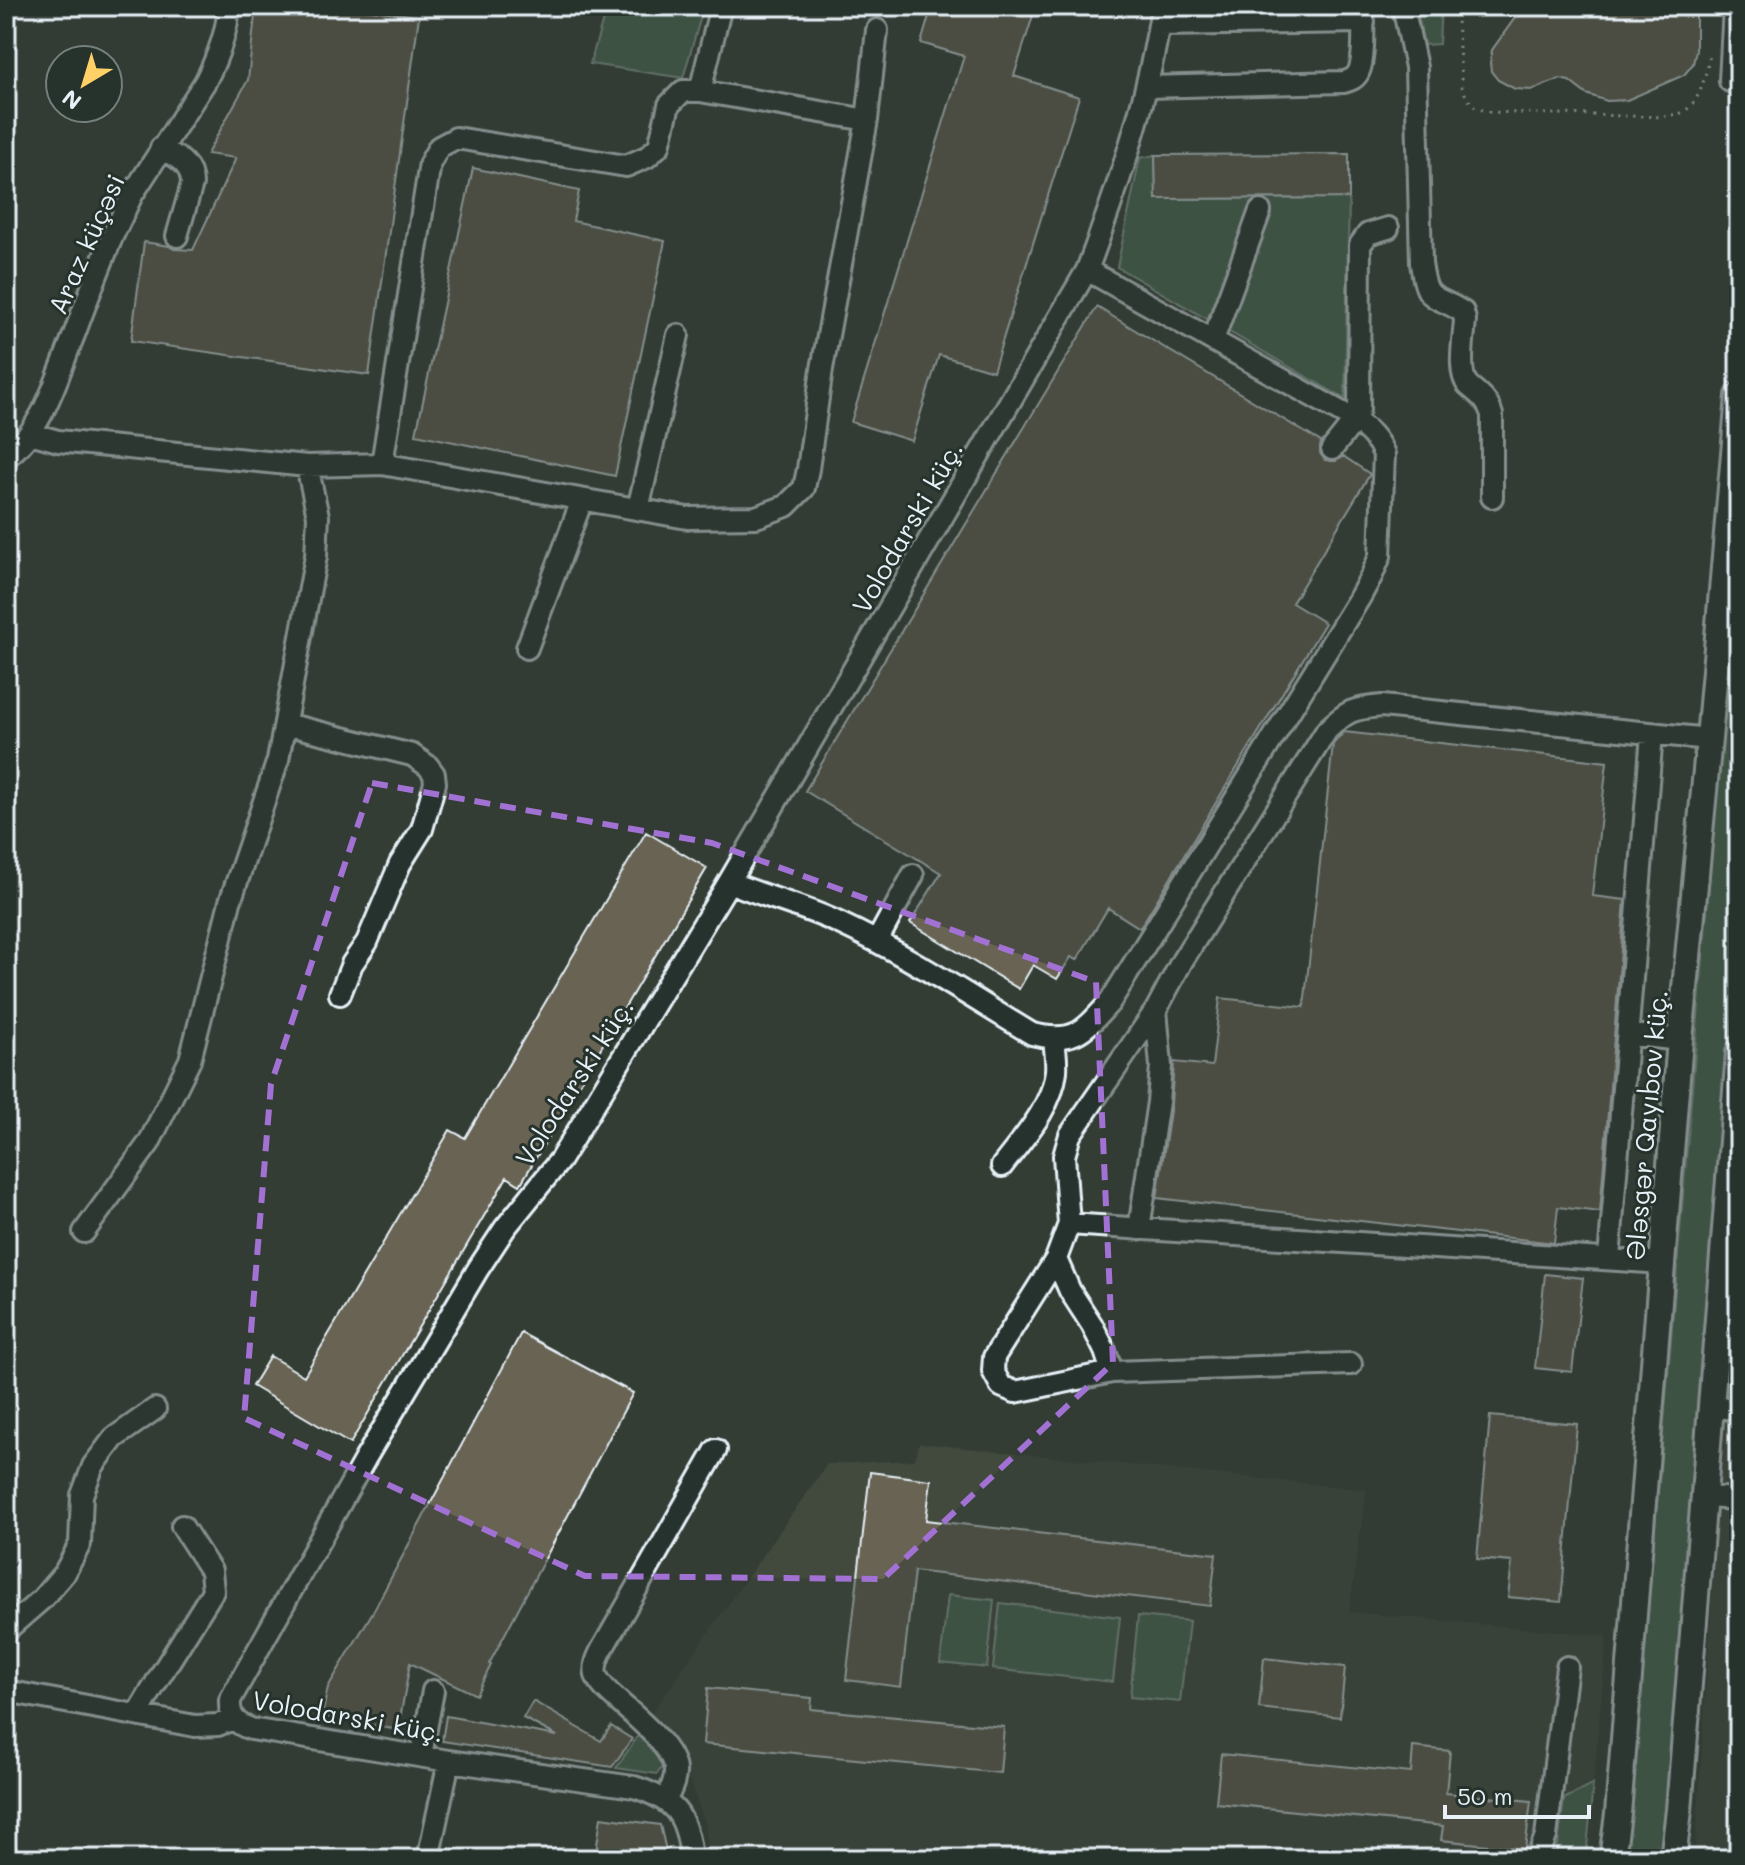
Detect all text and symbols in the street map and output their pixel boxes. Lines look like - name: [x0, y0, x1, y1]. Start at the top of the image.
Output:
- north arrow: [44, 44, 124, 124]
- text: N: [56, 84, 87, 117]
- street label: Araz küçəsi: [40, 169, 132, 319]
- street label: Volodarski küç.: [844, 435, 970, 619]
- street label: Ələsgər Qayıbov küç.: [1617, 988, 1675, 1262]
- street label: Volodarski küç.: [507, 992, 641, 1172]
- street label: Volodarski küç.: [250, 1682, 446, 1750]
- scale bar: [1445, 1769, 1589, 1819]
- text: 50 m: [1457, 1780, 1513, 1811]

